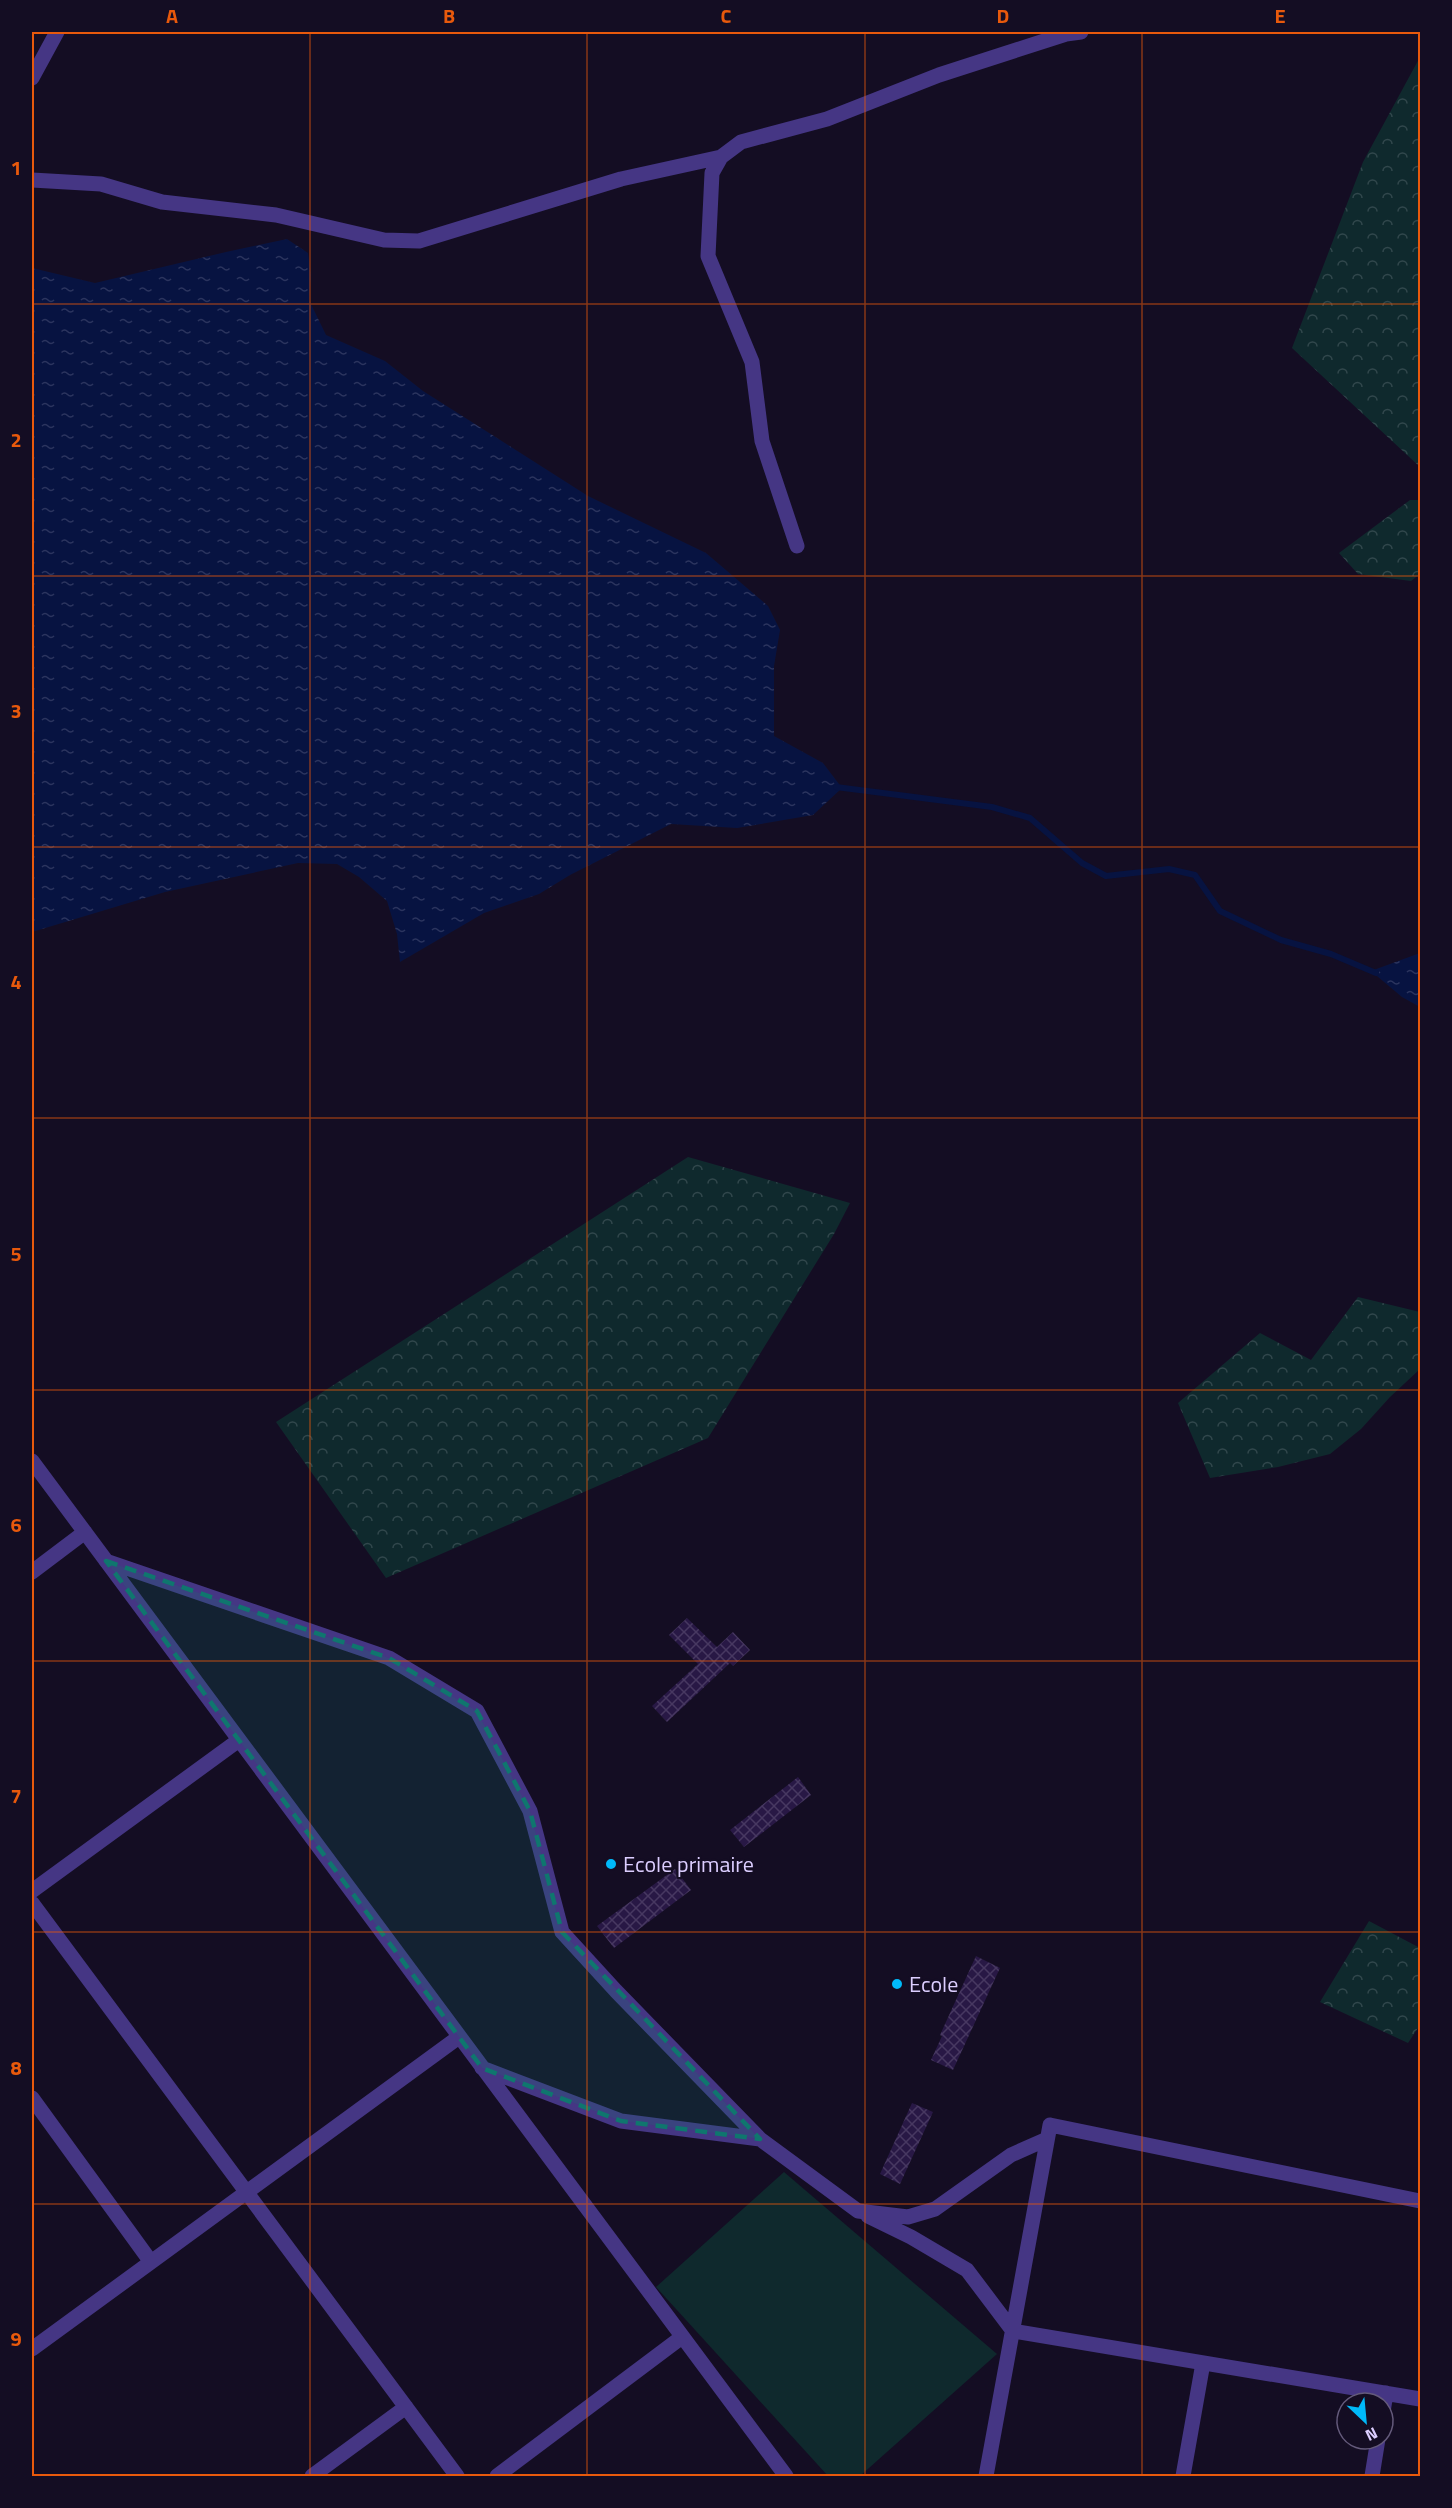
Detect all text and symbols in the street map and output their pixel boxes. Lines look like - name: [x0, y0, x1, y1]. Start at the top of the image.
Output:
- text: A: [166, 0, 178, 31]
- text: B: [443, 0, 455, 31]
- text: C: [721, 0, 732, 31]
- text: D: [997, 0, 1009, 31]
- text: E: [1274, 0, 1286, 31]
- text: 1: [10, 152, 22, 183]
- text: 2: [10, 424, 22, 455]
- text: 3: [10, 695, 22, 726]
- text: 4: [10, 966, 22, 997]
- text: 5: [10, 1238, 22, 1269]
- text: 6: [10, 1509, 22, 1540]
- text: 7: [10, 1780, 22, 1811]
- place label: Ecole primaire: [623, 1847, 754, 1881]
- marker: Ecole primaire: [604, 1857, 618, 1871]
- place label: Ecole: [909, 1967, 958, 2001]
- marker: Ecole: [890, 1977, 904, 1991]
- text: 8: [10, 2052, 22, 2083]
- text: 9: [10, 2323, 22, 2354]
- north arrow: [1335, 2391, 1395, 2451]
- text: N: [1361, 2421, 1382, 2448]

